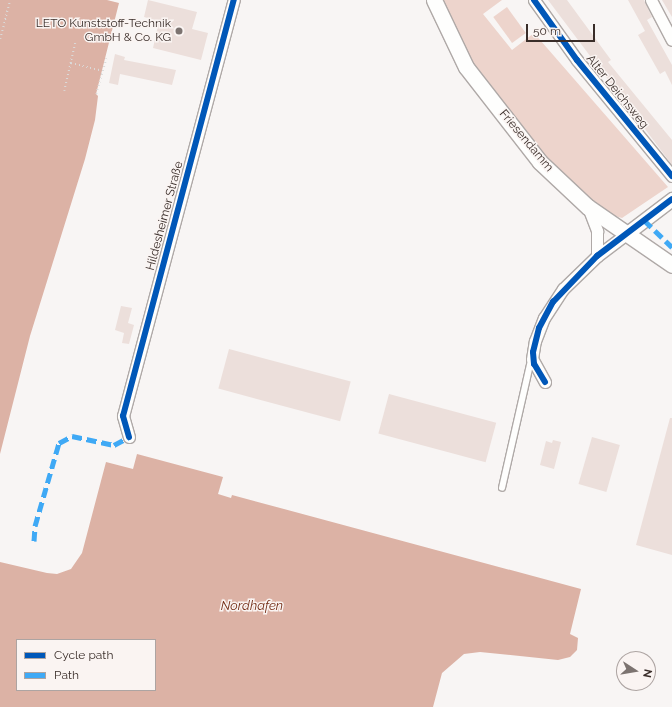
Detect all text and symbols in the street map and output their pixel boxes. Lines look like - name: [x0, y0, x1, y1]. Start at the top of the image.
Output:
- scale bar: [528, 16, 597, 42]
- place label: LETO Kunststoff-Technik GmbH & Co. KG: [36, 17, 171, 45]
- text: 50 m: [533, 24, 561, 38]
- marker: LETO Kunststoff-Technik GmbH & Co. KG: [174, 26, 184, 36]
- street label: Alter Deichsweg: [583, 52, 651, 132]
- street label: Friesendamm: [496, 107, 556, 175]
- street label: Hildesheimer Straße: [143, 160, 187, 272]
- water label: Nordhafen: [221, 598, 283, 614]
- legend: [16, 639, 156, 691]
- text: Cycle path: [54, 648, 113, 662]
- north arrow: [616, 651, 656, 691]
- text: Path: [54, 668, 79, 682]
- text: N: [640, 668, 654, 679]

